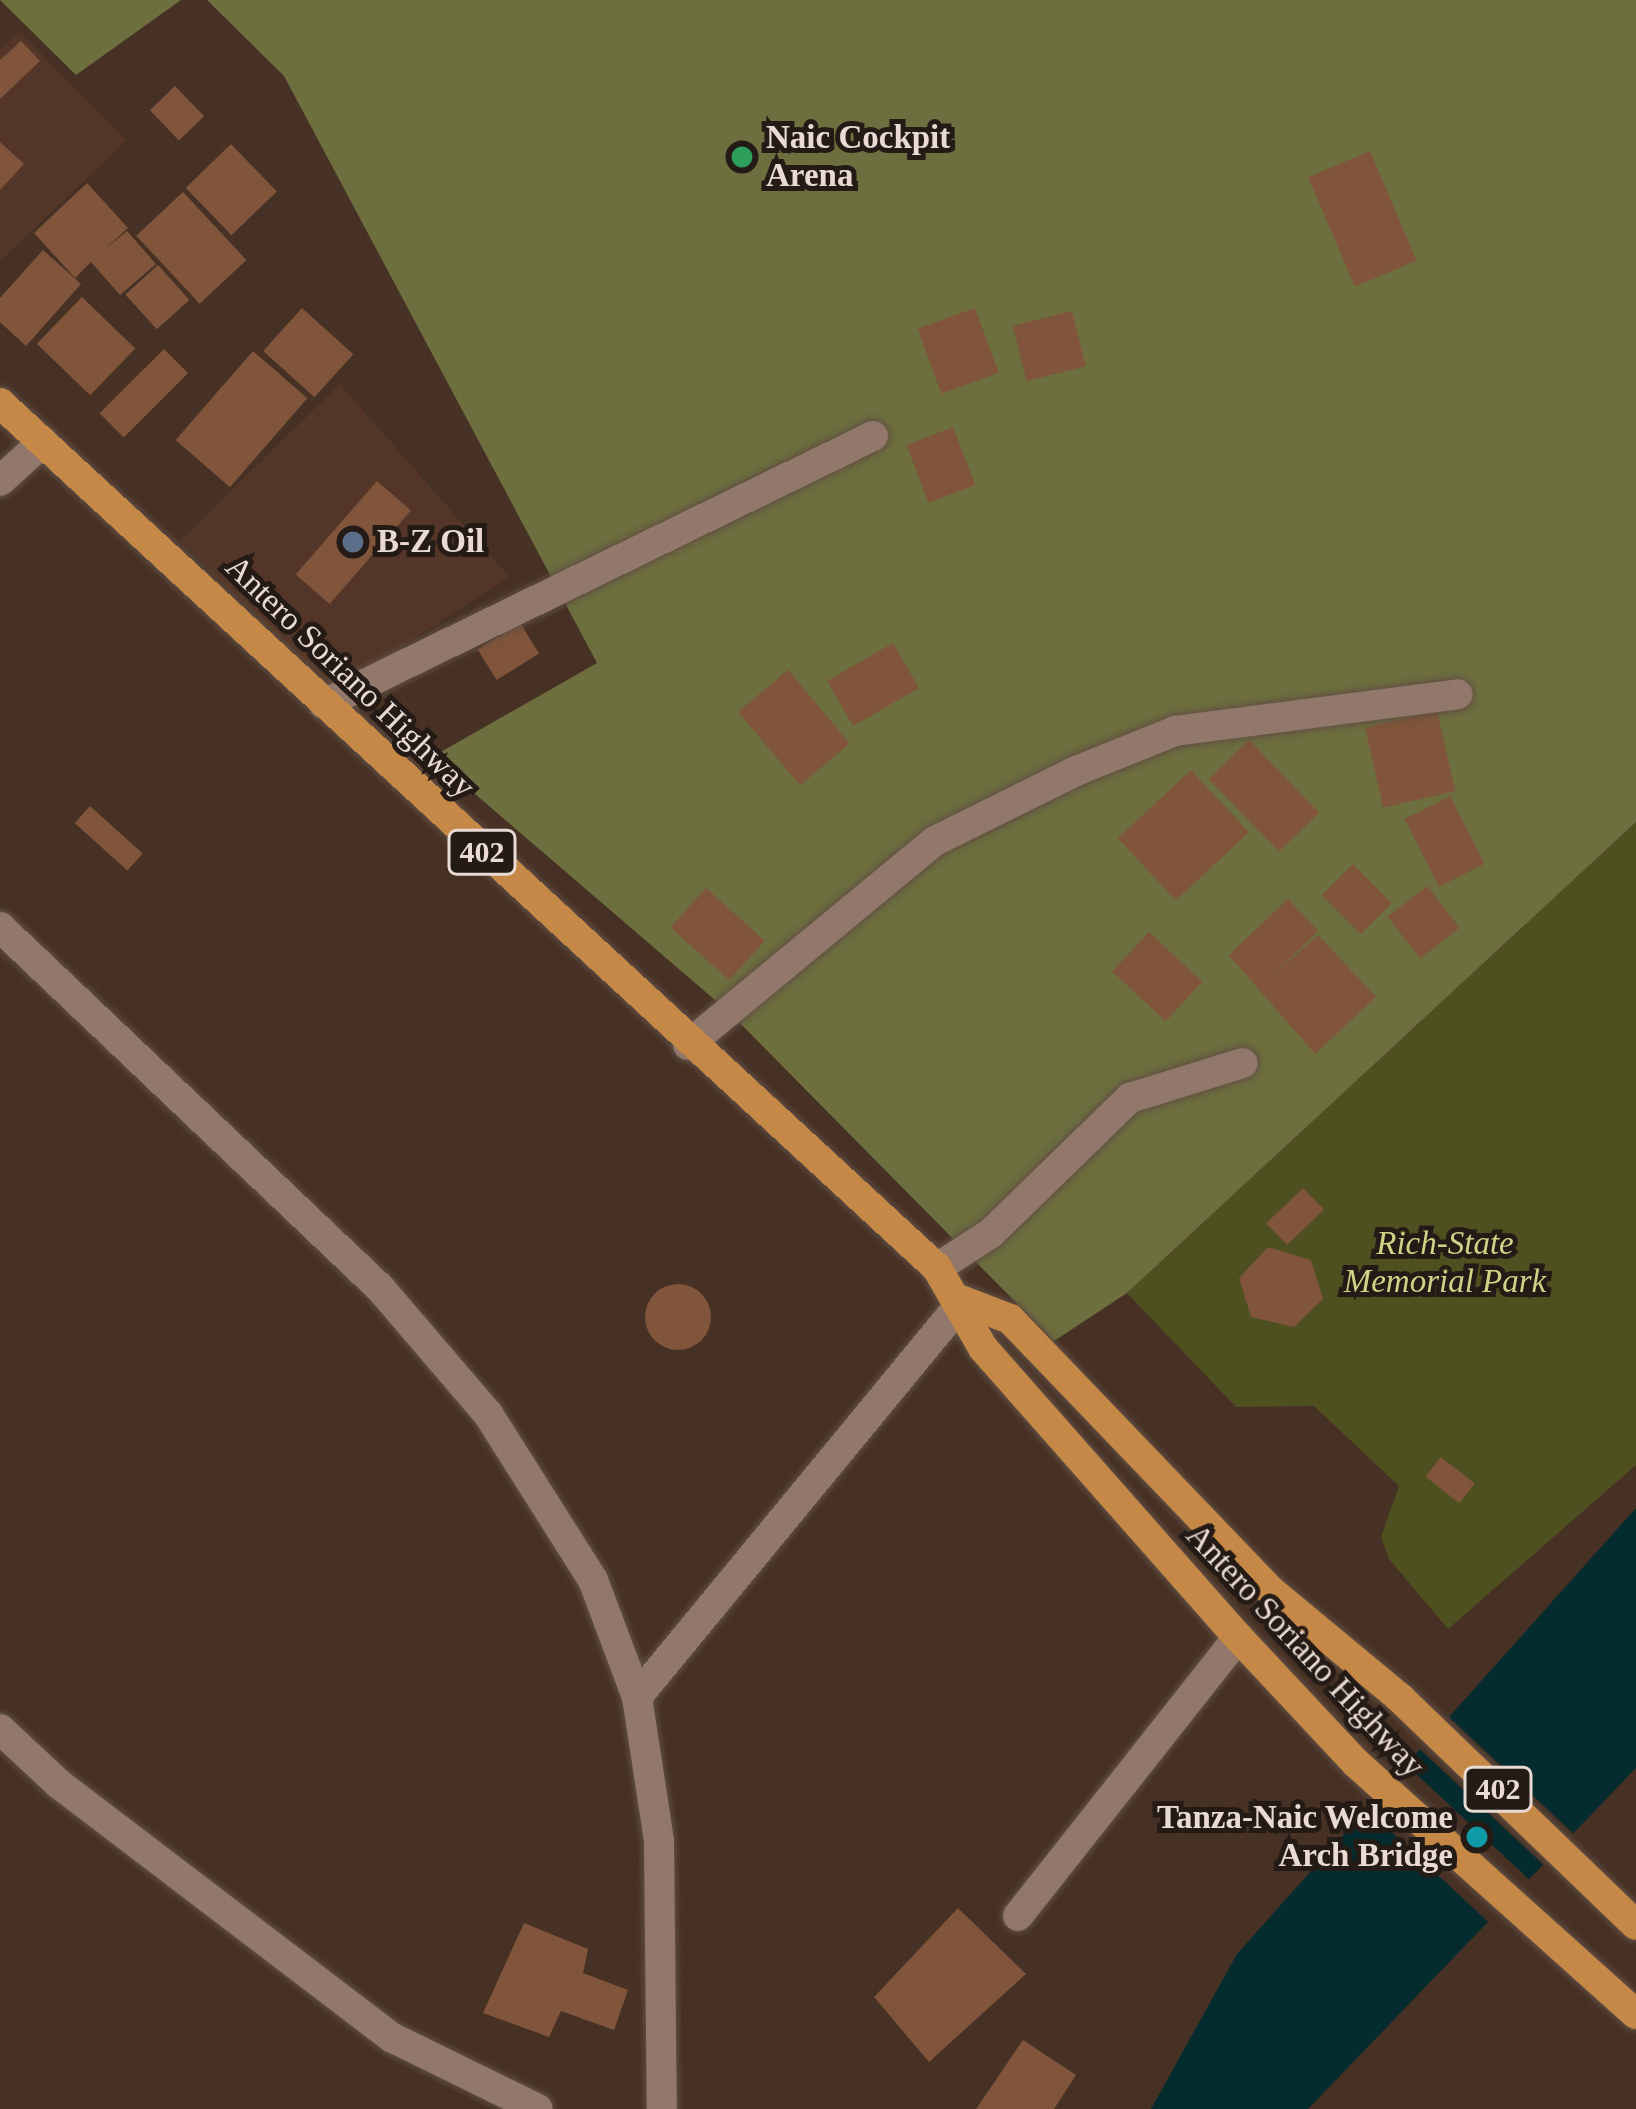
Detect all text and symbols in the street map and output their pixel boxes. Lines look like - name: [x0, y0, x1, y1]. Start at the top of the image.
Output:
- place label: Naic Cockpit Arena: [766, 118, 950, 196]
- marker: Naic Cockpit Arena: [729, 144, 755, 170]
- place label: B-Z Oil: [377, 522, 484, 562]
- marker: B-Z Oil: [340, 529, 366, 555]
- street label: Antero Soriano Highway: [217, 548, 483, 806]
- road number: 402: [446, 828, 518, 876]
- park label: Rich-State Memorial Park: [1344, 1224, 1546, 1302]
- street label: Antero Soriano Highway: [1177, 1516, 1433, 1786]
- road number: 402: [1462, 1765, 1534, 1813]
- place label: Tanza-Naic Welcome Arch Bridge: [1156, 1798, 1453, 1876]
- marker: Tanza-Naic Welcome Arch Bridge: [1464, 1824, 1490, 1850]

